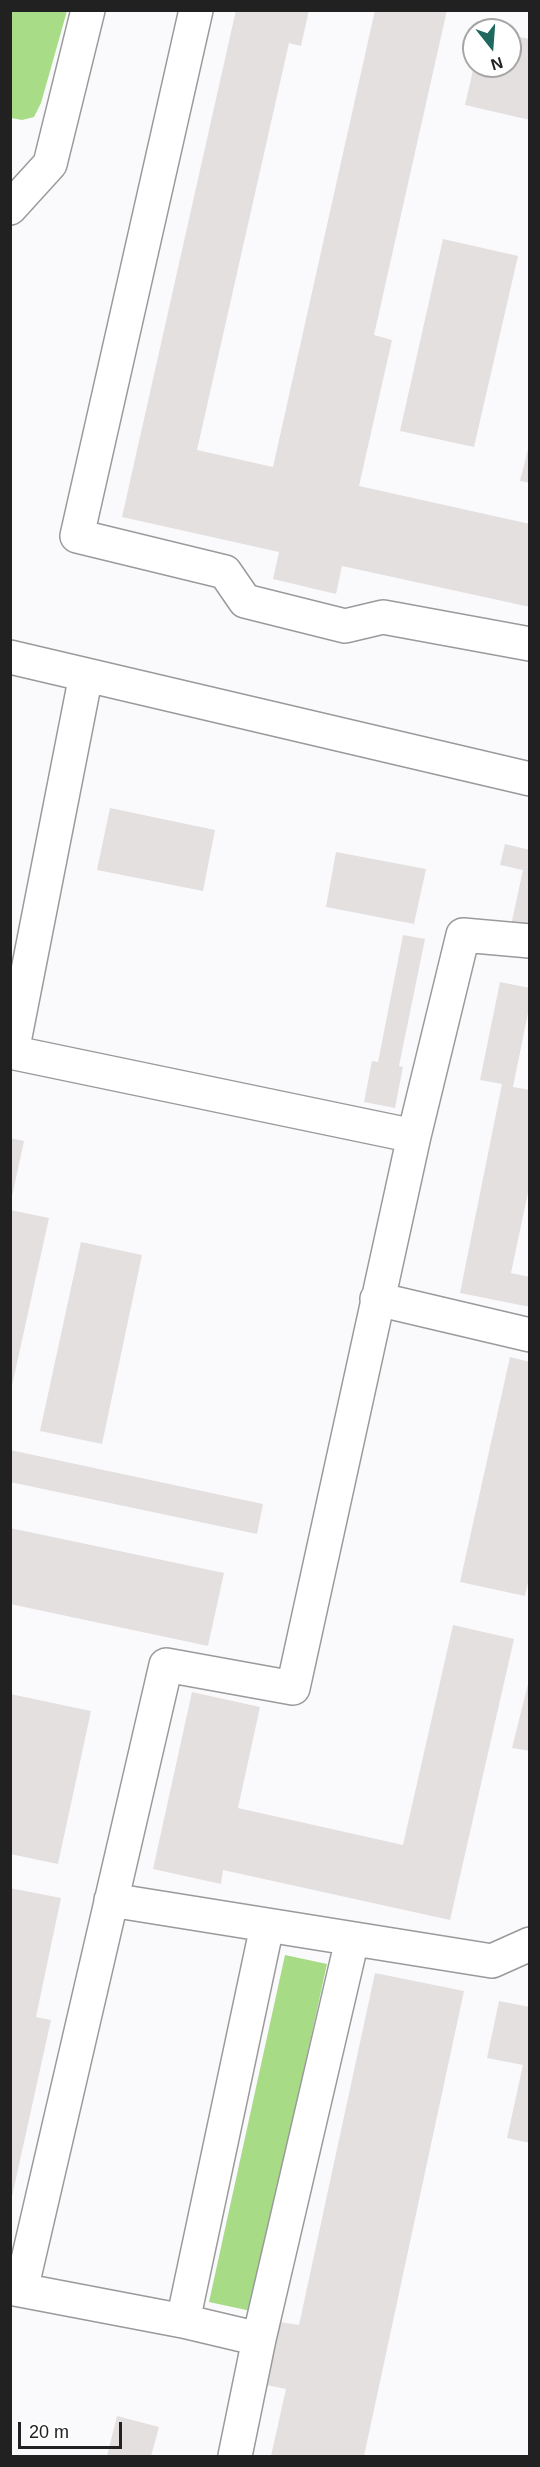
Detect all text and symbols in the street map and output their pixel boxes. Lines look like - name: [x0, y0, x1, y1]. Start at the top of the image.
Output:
- north arrow: [462, 18, 522, 78]
- text: N: [489, 54, 505, 74]
- scale bar: [21, 2410, 124, 2448]
- text: 20 m: [29, 2422, 69, 2442]

